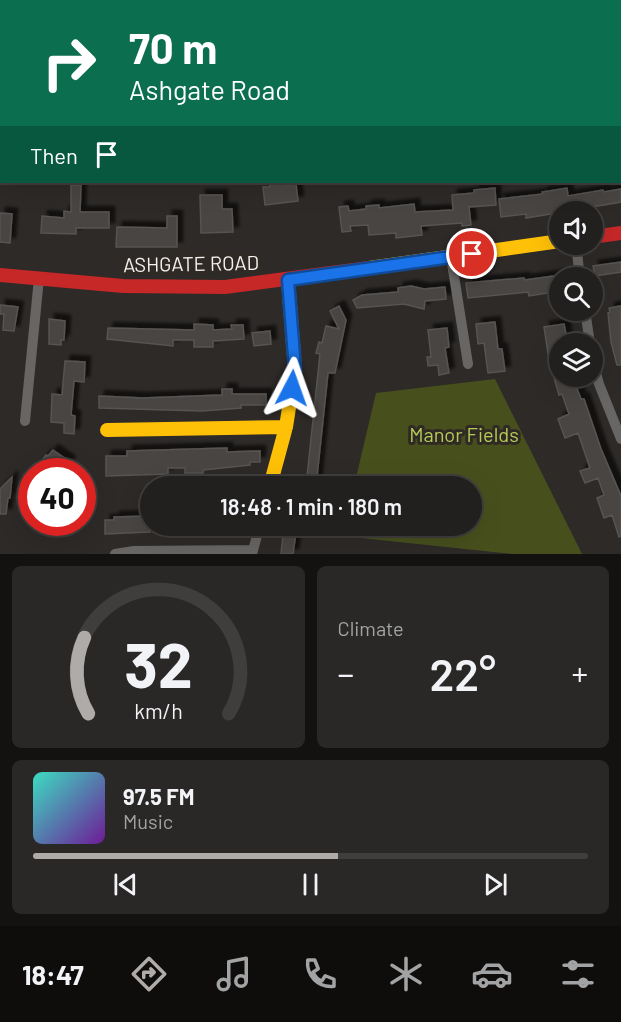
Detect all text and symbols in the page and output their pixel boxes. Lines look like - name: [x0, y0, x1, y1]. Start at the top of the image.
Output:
- text: 70 m: [129, 22, 217, 72]
- icon: right: [30, 24, 108, 102]
- text: Ashgate Road: [129, 73, 290, 105]
- icon: arrive: [90, 138, 123, 171]
- text: Then: [30, 142, 78, 168]
- map controls: [549, 201, 603, 387]
- button: sound: [549, 201, 603, 255]
- pin: [446, 228, 497, 279]
- icon: arrive: [455, 237, 488, 270]
- street label: ASHGATE ROAD: [123, 250, 259, 276]
- button: search: [549, 267, 603, 321]
- button: layers: [549, 333, 603, 387]
- position arrow: [260, 356, 324, 420]
- park label: Manor Fields: [409, 422, 519, 446]
- speed limit sign: 40: [18, 458, 96, 536]
- text: 18:48 · 1 min · 180 m: [220, 493, 402, 519]
- text: Climate: [338, 616, 404, 640]
- text: 32: [124, 626, 193, 700]
- text: 22°: [429, 646, 496, 700]
- text: −: [338, 653, 354, 693]
- text: +: [571, 653, 588, 693]
- text: km/h: [134, 698, 183, 723]
- text: 97.5 FM: [123, 783, 194, 809]
- text: Music: [123, 809, 173, 833]
- icon: previous: [109, 868, 142, 901]
- icon: pause: [294, 868, 327, 901]
- icon: next: [479, 868, 512, 901]
- icon: directions: [128, 953, 170, 995]
- icon: music: [213, 953, 255, 995]
- icon: phone: [299, 953, 341, 995]
- icon: climate: [385, 953, 427, 995]
- icon: car: [471, 953, 513, 995]
- icon: filters: [557, 953, 599, 995]
- text: 18:47: [22, 958, 84, 990]

